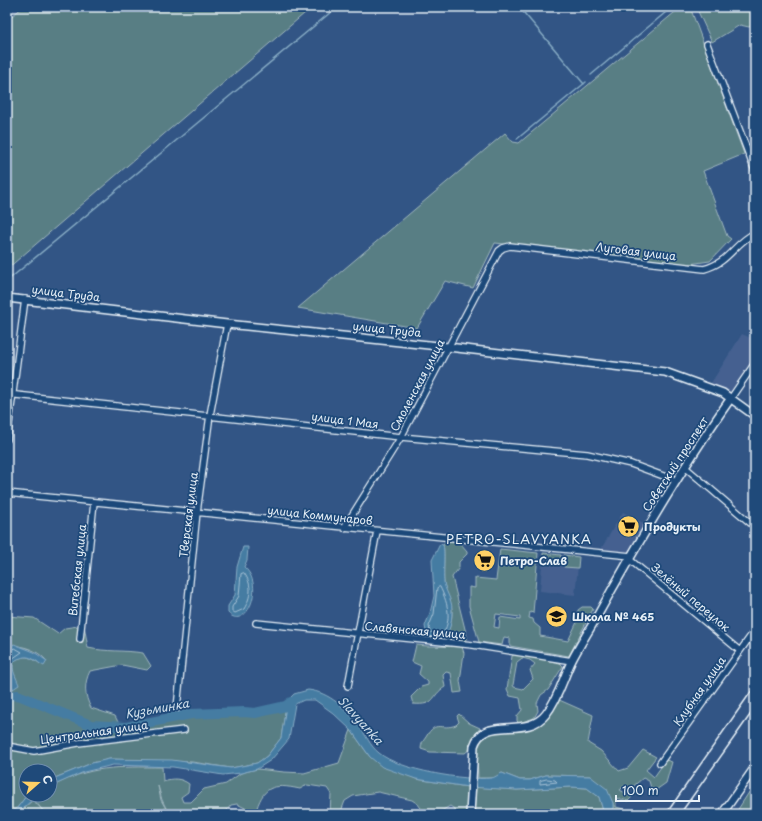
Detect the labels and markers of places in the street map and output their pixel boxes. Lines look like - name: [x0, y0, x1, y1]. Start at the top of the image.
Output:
- supermarket icon: Продукты: [616, 513, 642, 539]
- place label: Продукты: [644, 518, 701, 535]
- supermarket icon: Петро-Слав: [471, 547, 497, 573]
- place label: Петро-Слав: [500, 552, 567, 569]
- school or university icon: Школа № 465: [543, 603, 569, 629]
- place label: Школа № 465: [572, 608, 654, 625]

